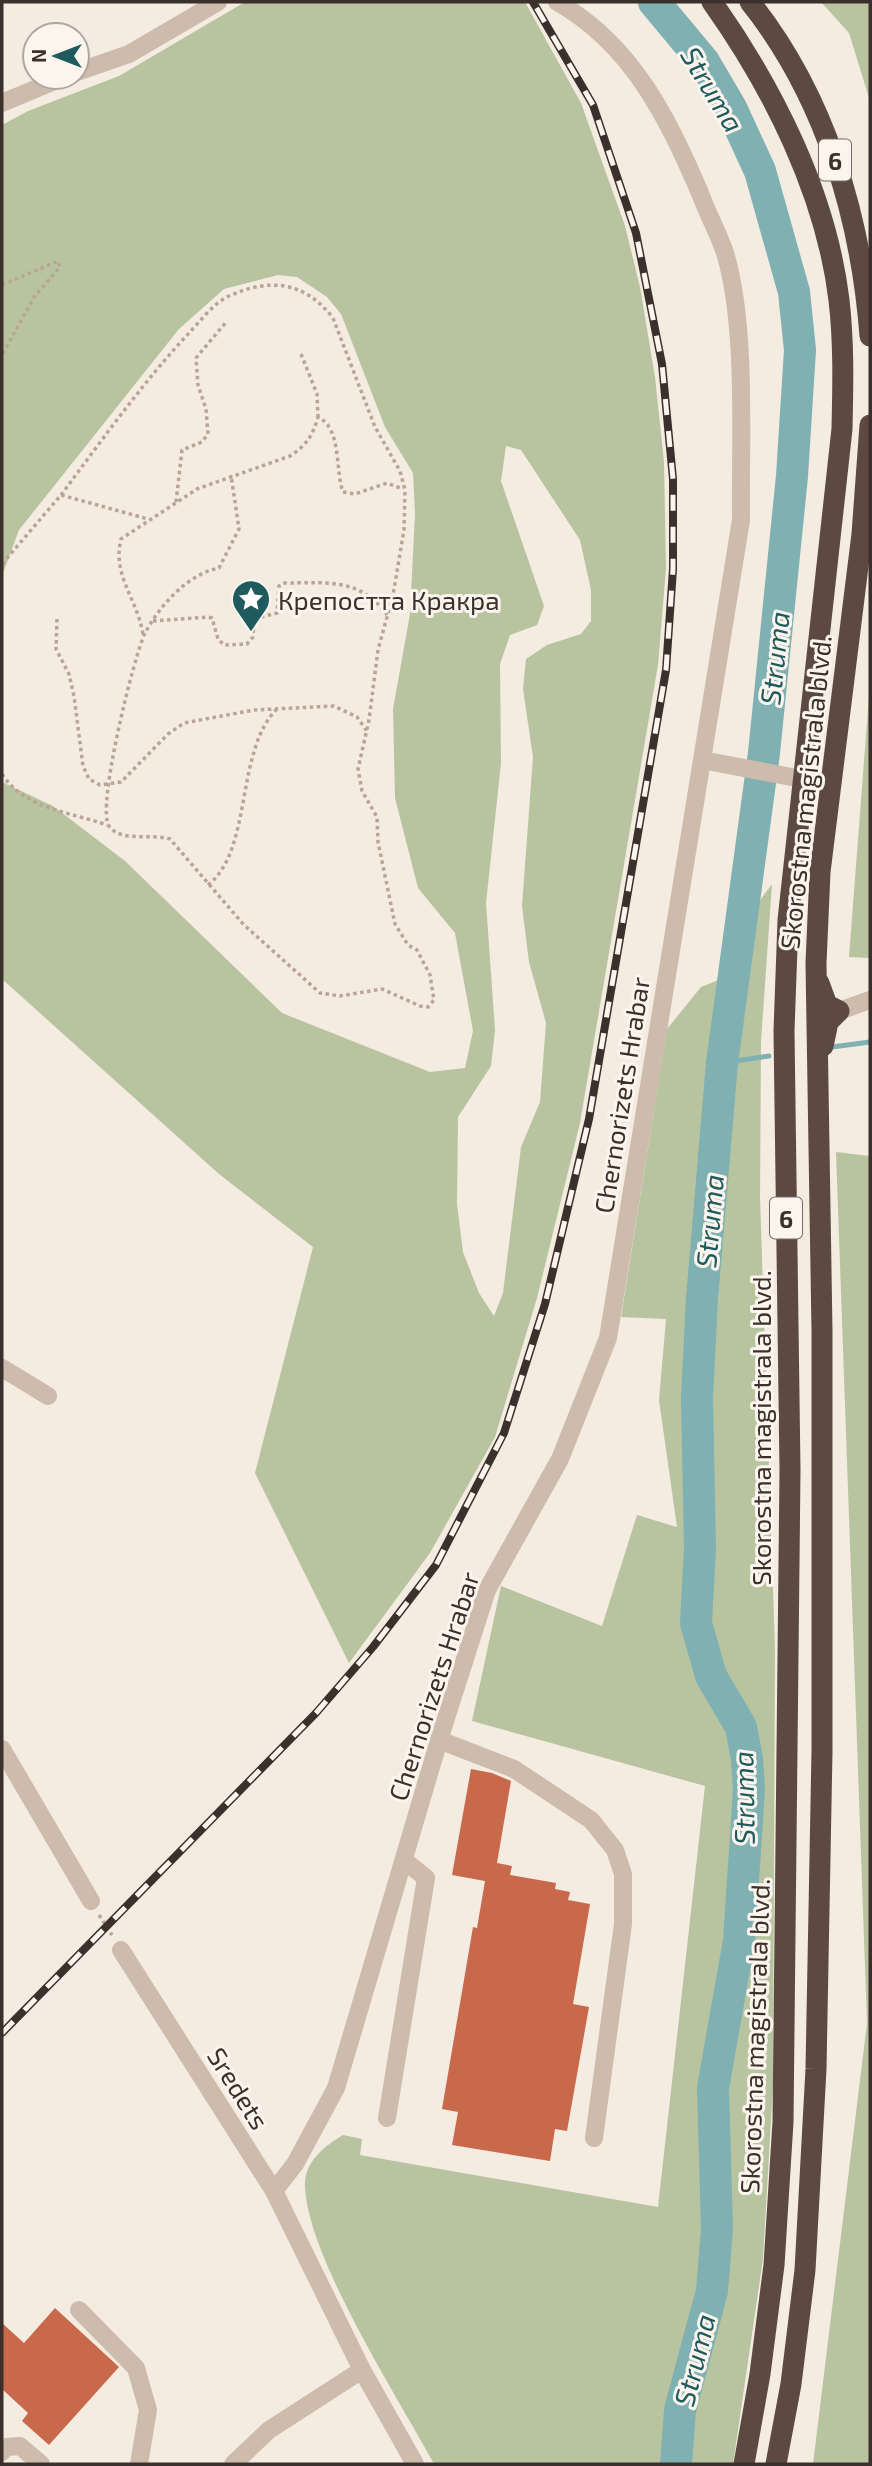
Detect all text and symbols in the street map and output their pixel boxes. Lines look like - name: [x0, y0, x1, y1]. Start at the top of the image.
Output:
- north arrow: [21, 21, 91, 91]
- water label: Struma: [674, 40, 752, 138]
- text: N: [27, 49, 50, 63]
- road number: 6: [819, 140, 851, 180]
- place icon: Крепостта Кракра: [230, 578, 272, 633]
- place label: Крепостта Кракра: [278, 584, 500, 615]
- water label: Struma: [752, 610, 796, 706]
- street label: Skorostna magistrala blvd.: [773, 634, 837, 950]
- street label: Chernorizets Hrabar: [587, 975, 655, 1215]
- water label: Struma: [688, 1173, 730, 1269]
- road number: 6: [770, 1198, 802, 1238]
- street label: Skorostna magistrala blvd.: [745, 1270, 776, 1586]
- street label: Chernorizets Hrabar: [381, 1568, 485, 1804]
- water label: Struma: [725, 1751, 761, 1845]
- street label: Skorostna magistrala blvd.: [733, 1878, 775, 2194]
- street label: Sredets: [202, 2041, 276, 2135]
- water label: Struma: [666, 2310, 722, 2410]

